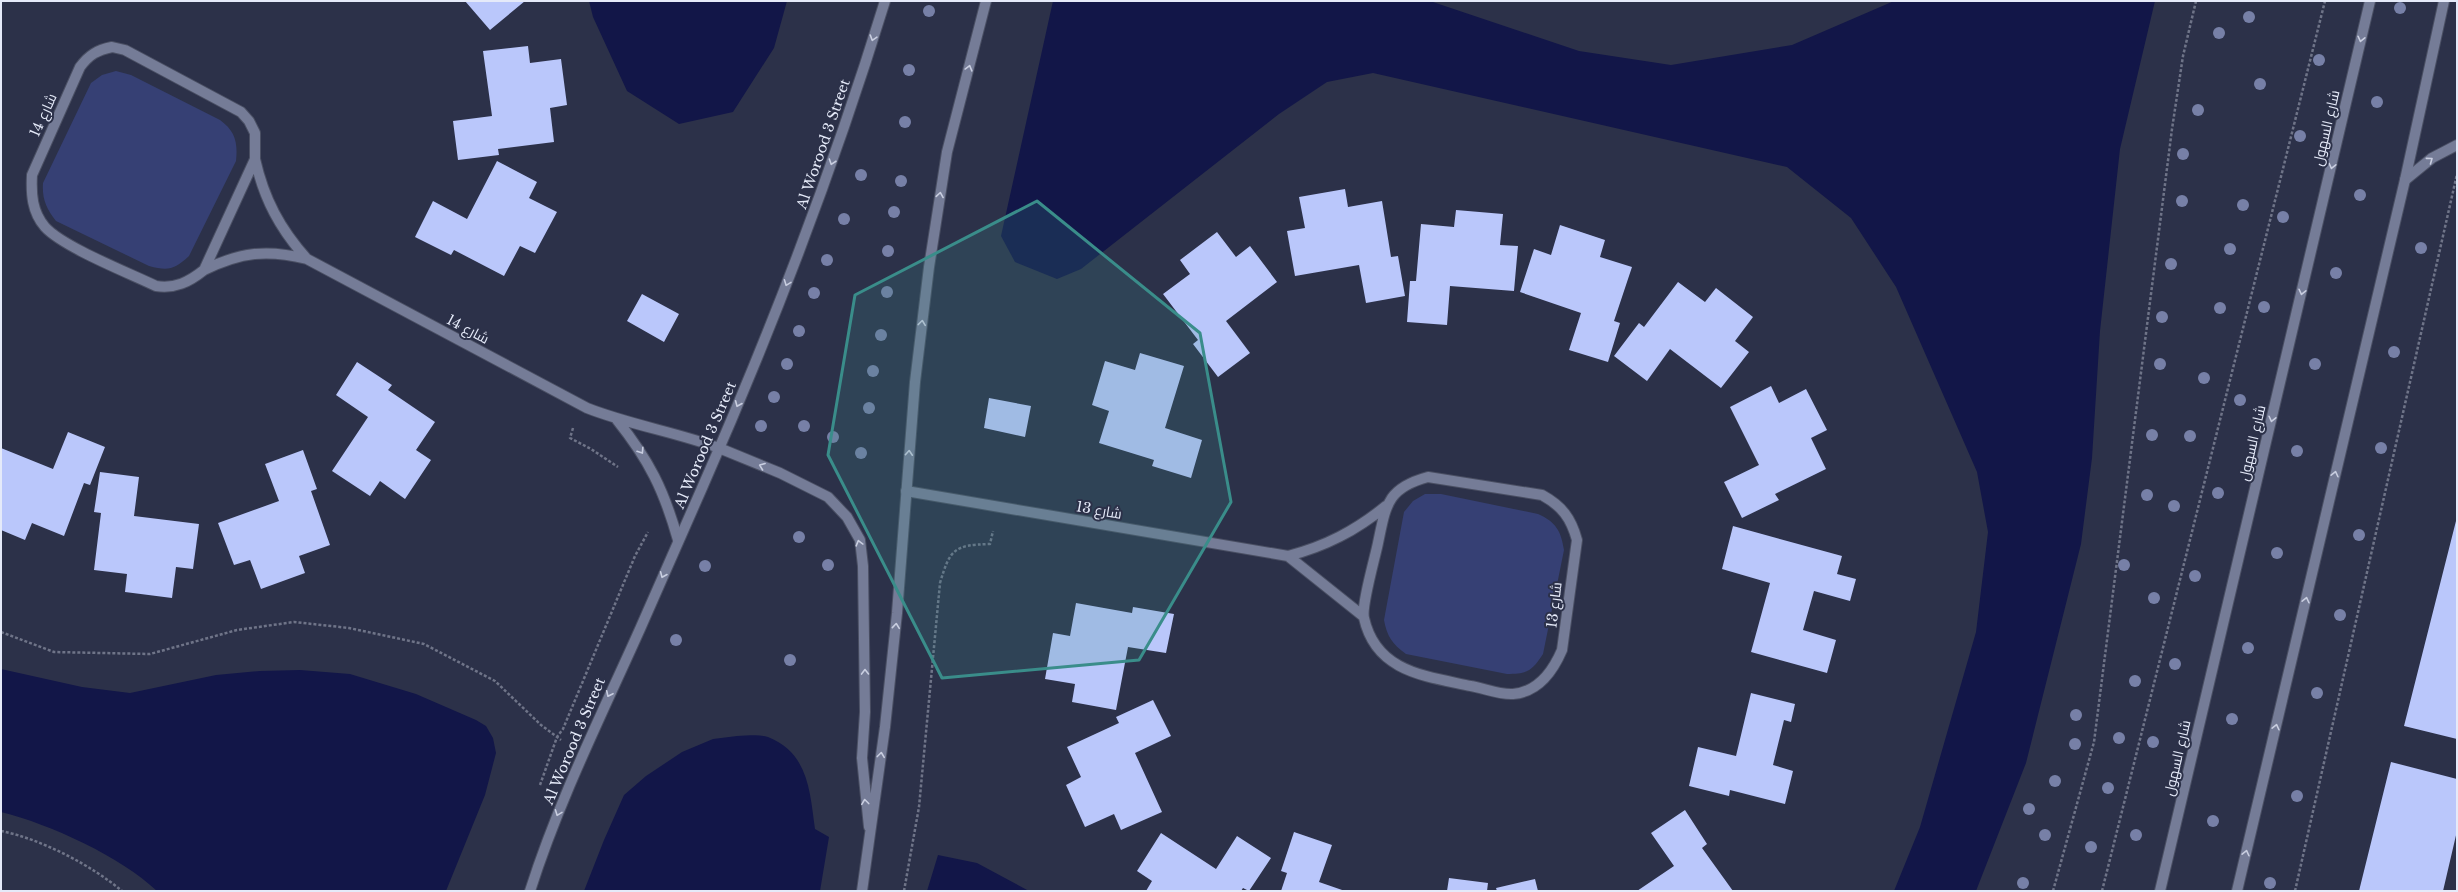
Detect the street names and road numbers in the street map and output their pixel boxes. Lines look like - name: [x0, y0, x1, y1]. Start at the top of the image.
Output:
- street label: Al Worood 3 Street: [792, 76, 854, 212]
- street label: شارع السهول: [2309, 88, 2343, 168]
- street label: شارع 14: [26, 91, 60, 139]
- street label: شارع 14: [444, 310, 492, 348]
- street label: Al Worood 3 Street: [670, 378, 740, 512]
- street label: شارع السهول: [2235, 403, 2269, 483]
- street label: شارع 13: [1075, 497, 1123, 523]
- street label: شارع 13: [1542, 581, 1566, 629]
- street label: Al Worood 3 Street: [539, 674, 609, 808]
- street label: شارع السهول: [2160, 718, 2194, 798]

